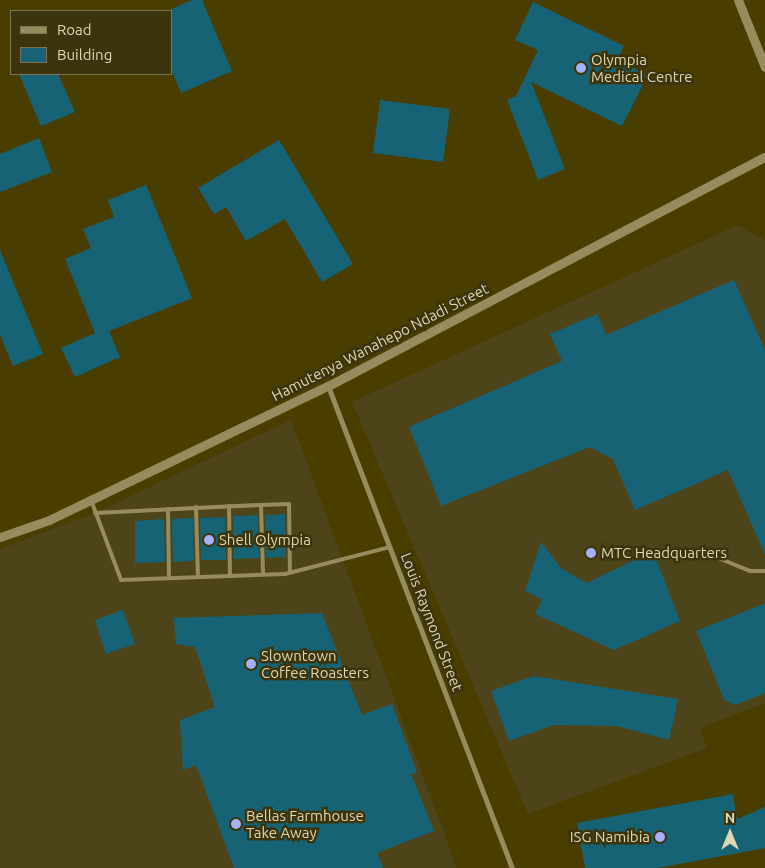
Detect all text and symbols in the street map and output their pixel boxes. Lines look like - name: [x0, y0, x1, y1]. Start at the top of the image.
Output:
- legend: [10, 10, 172, 75]
- text: Road: [57, 21, 92, 38]
- text: Building: [57, 46, 112, 63]
- place label: Olympia Medical Centre: [591, 50, 693, 85]
- marker: Olympia Medical Centre: [575, 62, 587, 74]
- street label: Hamutenya Wanahepo Ndadi Street: [269, 279, 491, 405]
- place label: Shell Olympia: [219, 531, 311, 549]
- marker: Shell Olympia: [203, 534, 215, 546]
- place label: MTC Headquarters: [601, 544, 727, 562]
- marker: MTC Headquarters: [585, 547, 597, 559]
- street label: Louis Raymond Street: [397, 550, 467, 694]
- place label: Slowntown Coffee Roasters: [261, 646, 369, 681]
- marker: Slowntown Coffee Roasters: [245, 658, 257, 670]
- place label: Bellas Farmhouse Take Away: [246, 806, 364, 841]
- north arrow: [705, 808, 755, 858]
- text: N: [725, 810, 735, 826]
- marker: Bellas Farmhouse Take Away: [230, 818, 242, 830]
- place label: ISG Namibia: [570, 828, 650, 846]
- marker: ISG Namibia: [654, 831, 666, 843]

